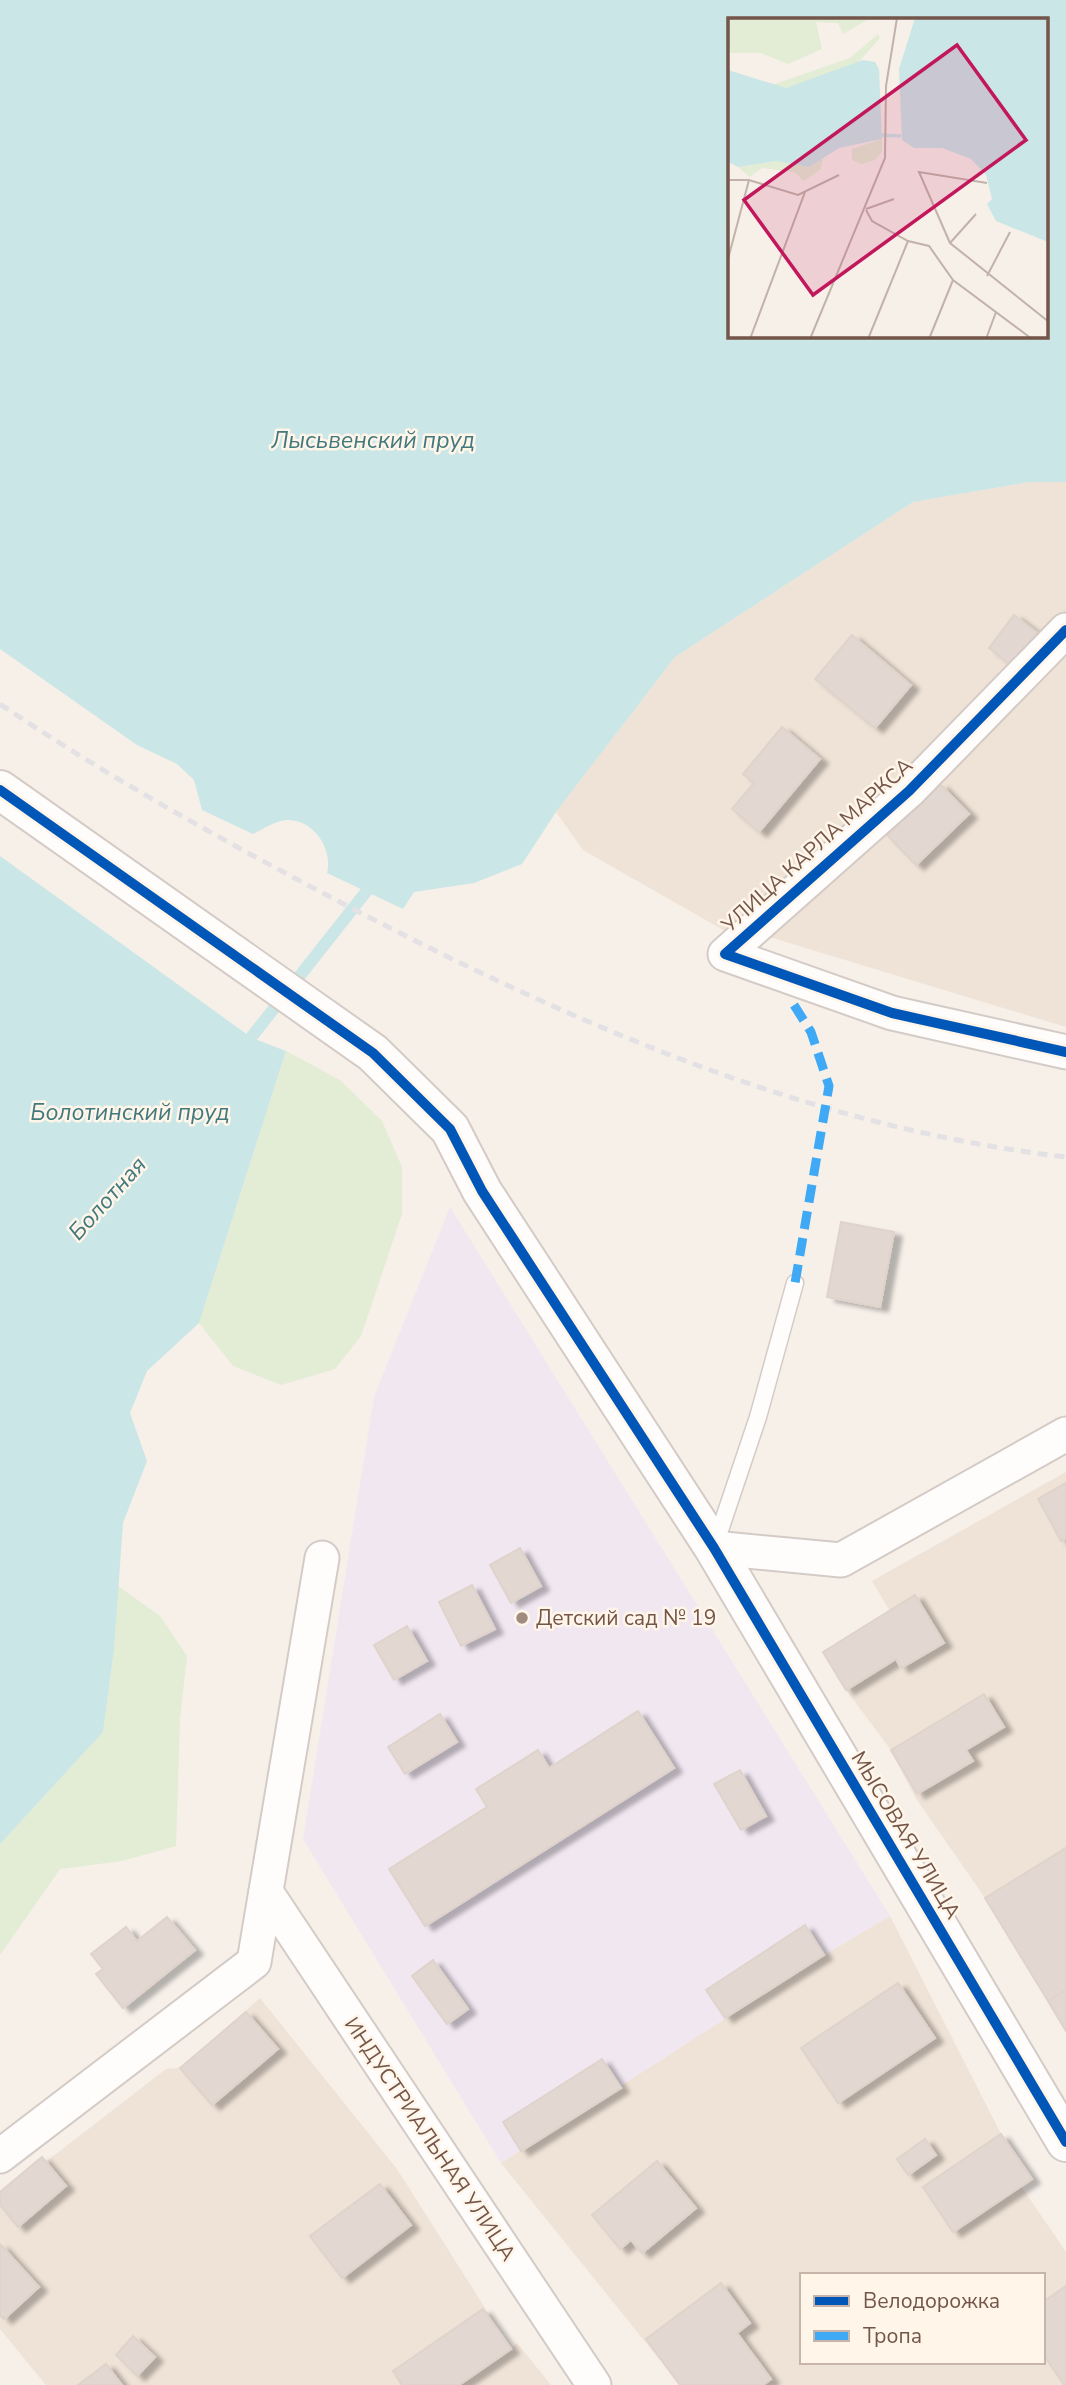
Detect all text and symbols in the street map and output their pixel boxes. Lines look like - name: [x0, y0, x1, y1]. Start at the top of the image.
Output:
- inset map: [728, 18, 1048, 338]
- water label: Лысьвенский пруд: [270, 425, 475, 456]
- street label: УЛИЦА КАРЛА МАРКСА: [715, 752, 919, 939]
- water label: Болотинский пруд: [30, 1097, 230, 1128]
- water label: Болотная: [61, 1150, 153, 1247]
- place label: Детский сад № 19: [536, 1604, 716, 1632]
- marker: Детский сад № 19: [514, 1610, 530, 1626]
- street label: МЫСОВАЯ УЛИЦА: [845, 1746, 967, 1924]
- street label: ИНДУСТРИАЛЬНАЯ УЛИЦА: [338, 2012, 522, 2266]
- legend: [800, 2273, 1045, 2364]
- text: Велодорожка: [863, 2287, 1000, 2315]
- text: Тропа: [863, 2322, 922, 2350]

